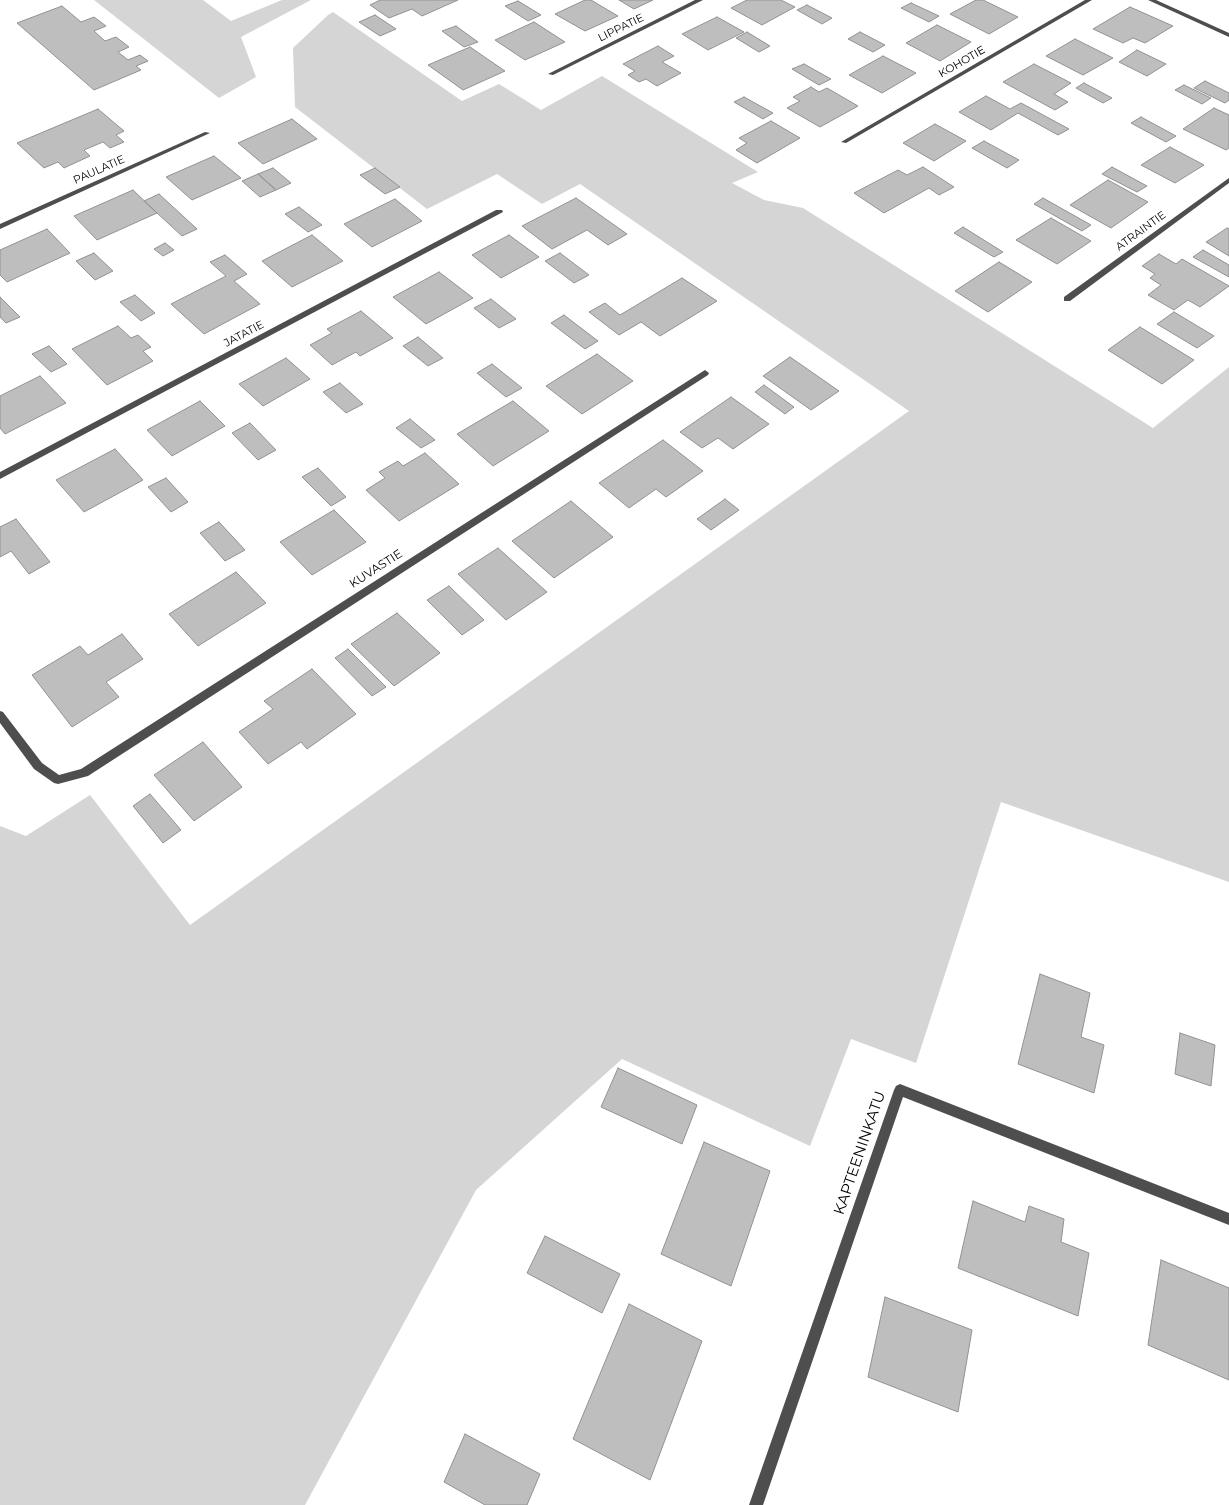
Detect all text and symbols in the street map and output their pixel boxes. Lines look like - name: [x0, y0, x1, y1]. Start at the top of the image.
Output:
- street label: LIPPATIE: [596, 11, 646, 45]
- street label: KOHOTIE: [936, 43, 988, 81]
- street label: PAULATIE: [71, 153, 127, 187]
- street label: ATRAINTIE: [1113, 208, 1169, 254]
- street label: JATATIE: [222, 318, 266, 350]
- street label: KUVASTIE: [347, 547, 405, 591]
- street label: KAPTEENINKATU: [830, 1089, 890, 1217]

